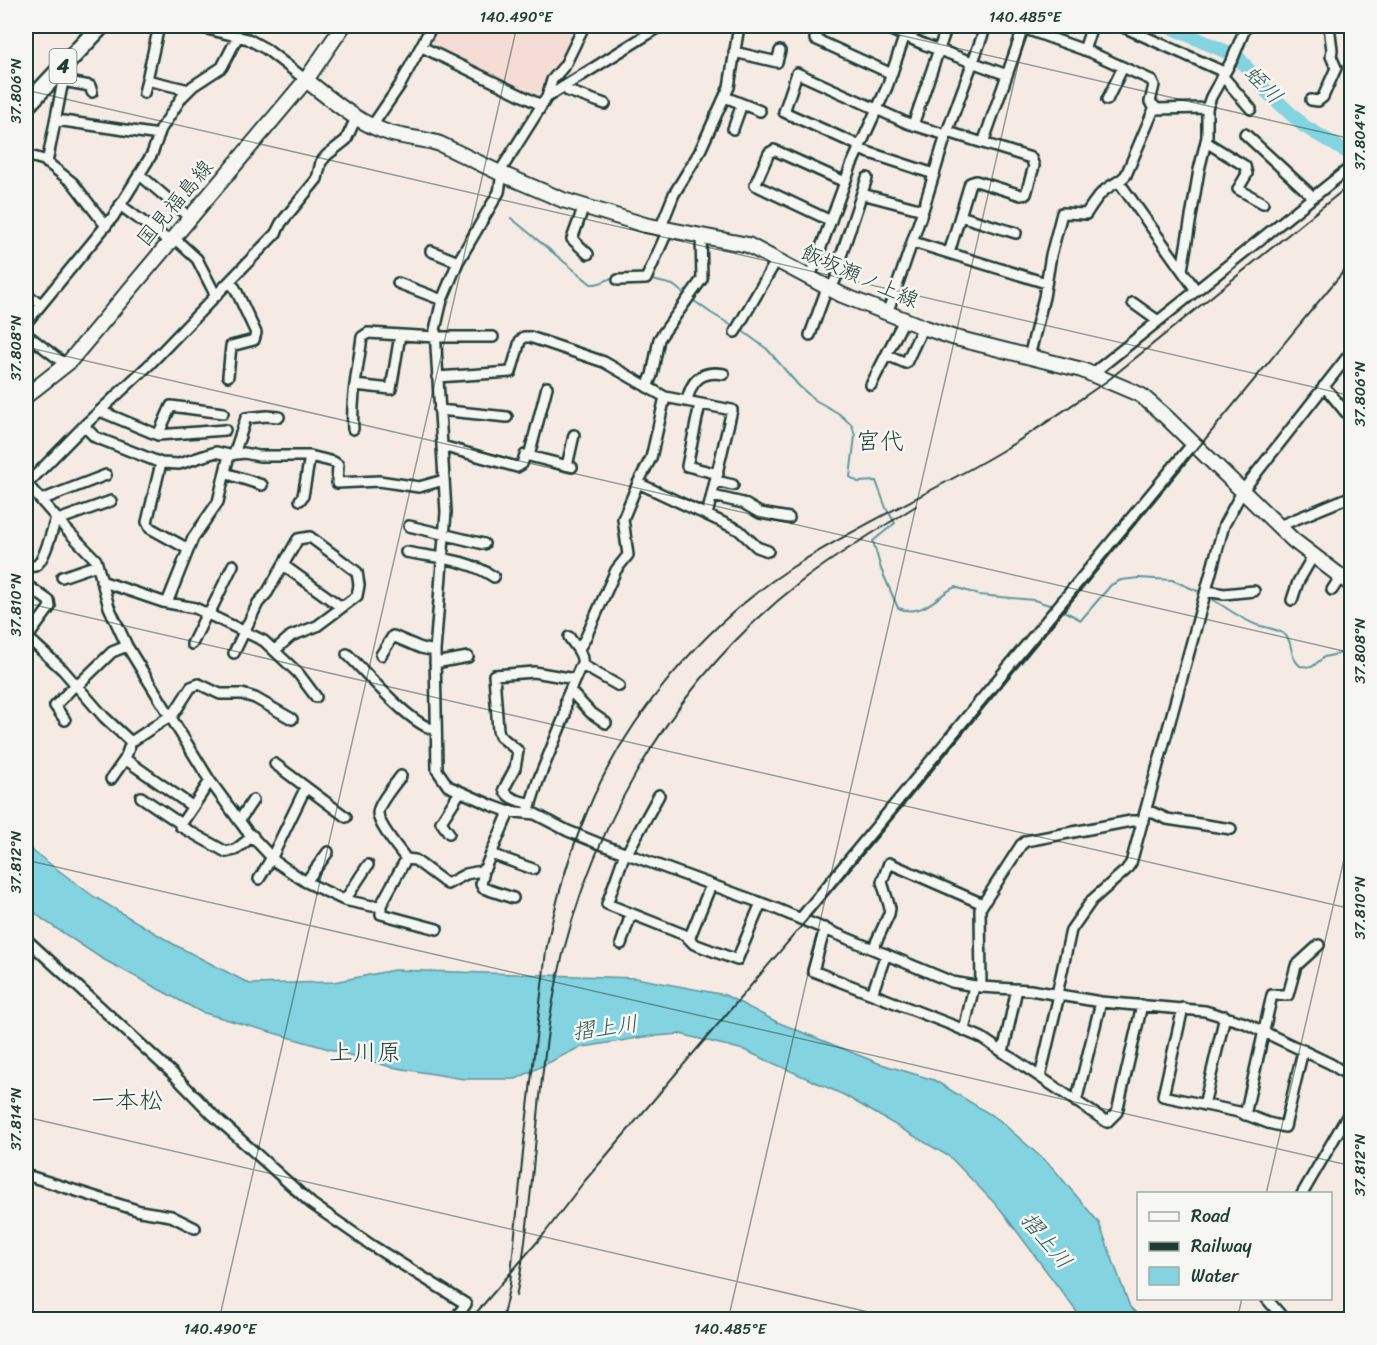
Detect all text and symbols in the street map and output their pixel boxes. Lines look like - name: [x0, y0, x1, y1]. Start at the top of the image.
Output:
- text: 140.490°E: [480, 4, 554, 30]
- text: 140.485°E: [989, 4, 1063, 30]
- road number: 4: [50, 49, 76, 83]
- water label: 蛭川: [1234, 55, 1293, 114]
- text: 37.806°N: [3, 58, 29, 124]
- text: 37.804°N: [1347, 103, 1373, 170]
- street label: 国見福島線: [127, 151, 223, 255]
- street label: 飯坂瀬ノ上線: [795, 233, 925, 319]
- text: 37.808°N: [3, 315, 29, 381]
- text: 37.806°N: [1347, 361, 1373, 427]
- district label: 宮代: [856, 420, 904, 462]
- text: 37.810°N: [3, 573, 29, 637]
- text: 37.808°N: [1347, 618, 1373, 684]
- text: 37.812°N: [3, 830, 29, 893]
- text: 37.810°N: [1347, 876, 1373, 940]
- water label: 摺上川: [570, 1004, 640, 1051]
- district label: 上川原: [329, 1031, 401, 1073]
- district label: 一本松: [91, 1079, 163, 1121]
- text: 37.814°N: [3, 1087, 29, 1151]
- text: 37.812°N: [1347, 1133, 1373, 1196]
- legend: [1137, 1192, 1332, 1300]
- text: Road: [1191, 1200, 1231, 1232]
- water label: 摺上川: [1010, 1203, 1083, 1278]
- text: Railway: [1191, 1230, 1253, 1262]
- text: Water: [1191, 1260, 1240, 1292]
- text: 140.490°E: [184, 1316, 258, 1342]
- text: 140.485°E: [694, 1316, 768, 1342]

